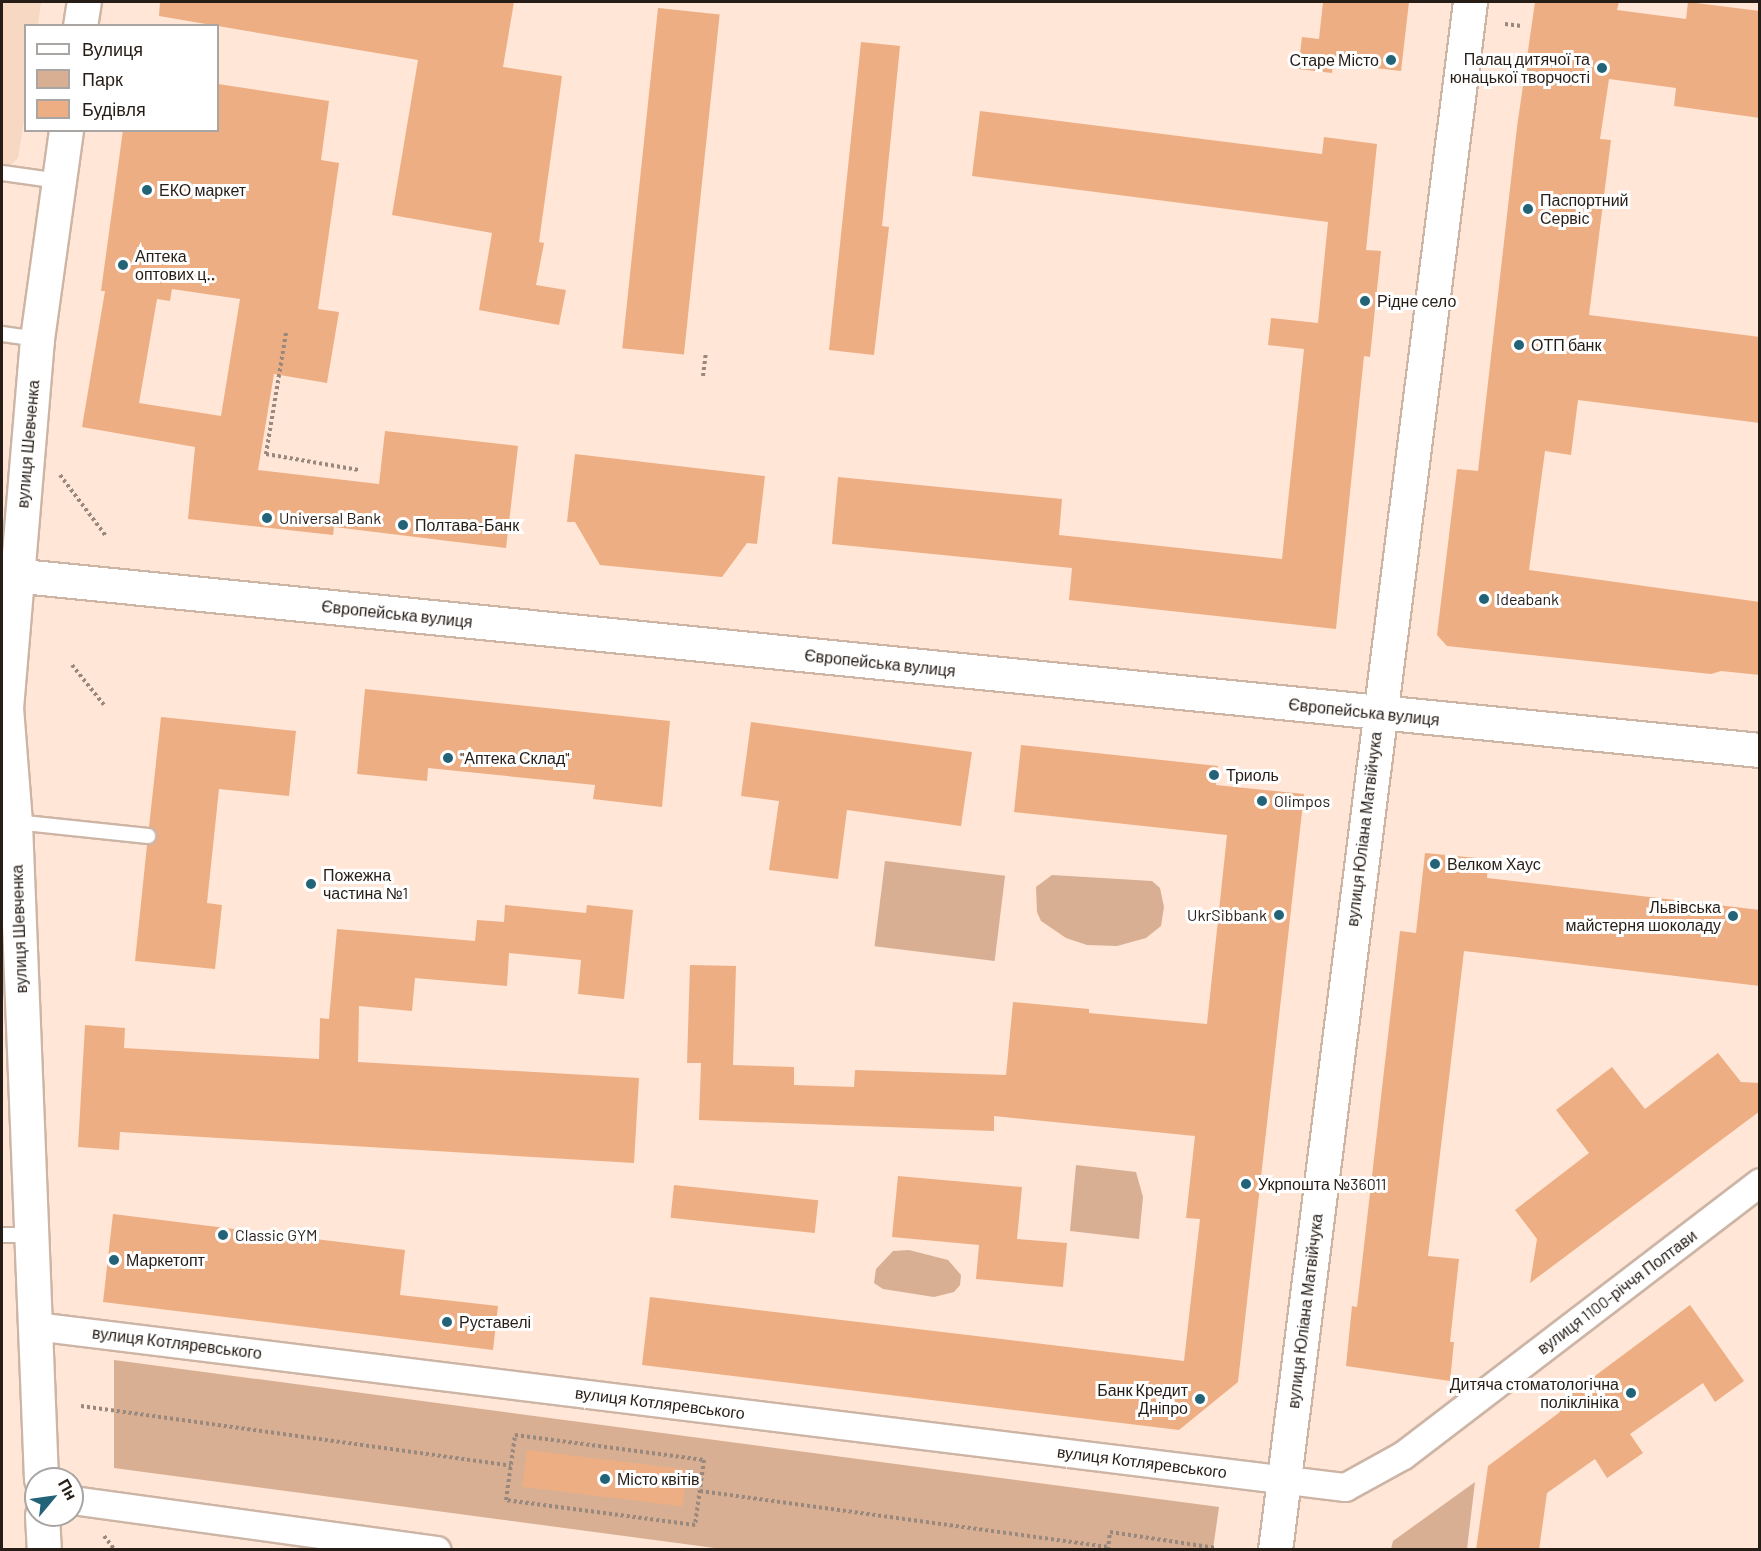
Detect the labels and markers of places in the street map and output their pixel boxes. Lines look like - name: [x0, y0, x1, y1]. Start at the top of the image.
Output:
- place label: Палац дитячої та юнацької творчості: [1450, 49, 1590, 87]
- place label: Старе Місто: [1289, 50, 1379, 70]
- marker: Старе Місто: [1384, 53, 1398, 67]
- marker: Палац дитячої та юнацької творчості: [1595, 61, 1609, 75]
- place label: ЕКО маркет: [159, 180, 246, 200]
- marker: ЕКО маркет: [140, 183, 154, 197]
- place label: Паспортний Сервіс: [1540, 190, 1629, 228]
- marker: Паспортний Сервіс: [1521, 202, 1535, 216]
- place label: Аптека оптових ц‥: [135, 246, 215, 284]
- marker: Аптека оптових ц‥: [116, 258, 130, 272]
- place label: Рідне село: [1377, 291, 1456, 311]
- marker: Рідне село: [1358, 294, 1372, 308]
- place label: ОТП банк: [1531, 335, 1601, 355]
- marker: ОТП банк: [1512, 338, 1526, 352]
- place label: Universal Bank: [279, 508, 381, 528]
- marker: Universal Bank: [260, 511, 274, 525]
- place label: Полтава-Банк: [415, 515, 519, 535]
- marker: Полтава-Банк: [396, 518, 410, 532]
- place label: Ideabank: [1496, 589, 1559, 609]
- marker: Ideabank: [1477, 592, 1491, 606]
- place label: "Аптека Склад": [460, 748, 570, 768]
- marker: "Аптека Склад": [441, 751, 455, 765]
- place label: Триоль: [1226, 765, 1279, 785]
- marker: Триоль: [1207, 768, 1221, 782]
- place label: Olimpos: [1274, 791, 1330, 811]
- marker: Olimpos: [1255, 794, 1269, 808]
- place label: Велком Хаус: [1447, 854, 1541, 874]
- marker: Велком Хаус: [1428, 857, 1442, 871]
- place label: Пожежна частина №1: [323, 865, 408, 903]
- marker: Пожежна частина №1: [304, 877, 318, 891]
- place label: Львівська майстерня шоколаду: [1565, 897, 1721, 935]
- place label: UkrSibbank: [1187, 905, 1267, 925]
- marker: UkrSibbank: [1272, 908, 1286, 922]
- marker: Львівська майстерня шоколаду: [1726, 909, 1740, 923]
- place label: Укрпошта №36011: [1258, 1174, 1386, 1194]
- marker: Укрпошта №36011: [1239, 1177, 1253, 1191]
- place label: Classic GYM: [235, 1225, 317, 1245]
- marker: Classic GYM: [216, 1228, 230, 1242]
- place label: Маркетопт: [126, 1250, 205, 1270]
- marker: Маркетопт: [107, 1253, 121, 1267]
- place label: Руставелі: [459, 1312, 531, 1332]
- marker: Руставелі: [440, 1315, 454, 1329]
- place label: Дитяча стоматологічна поліклініка: [1450, 1374, 1619, 1412]
- place label: Банк Кредит Дніпро: [1097, 1380, 1188, 1418]
- marker: Дитяча стоматологічна поліклініка: [1624, 1386, 1638, 1400]
- marker: Банк Кредит Дніпро: [1193, 1392, 1207, 1406]
- place label: Місто квітів: [617, 1469, 700, 1489]
- marker: Місто квітів: [598, 1472, 612, 1486]

